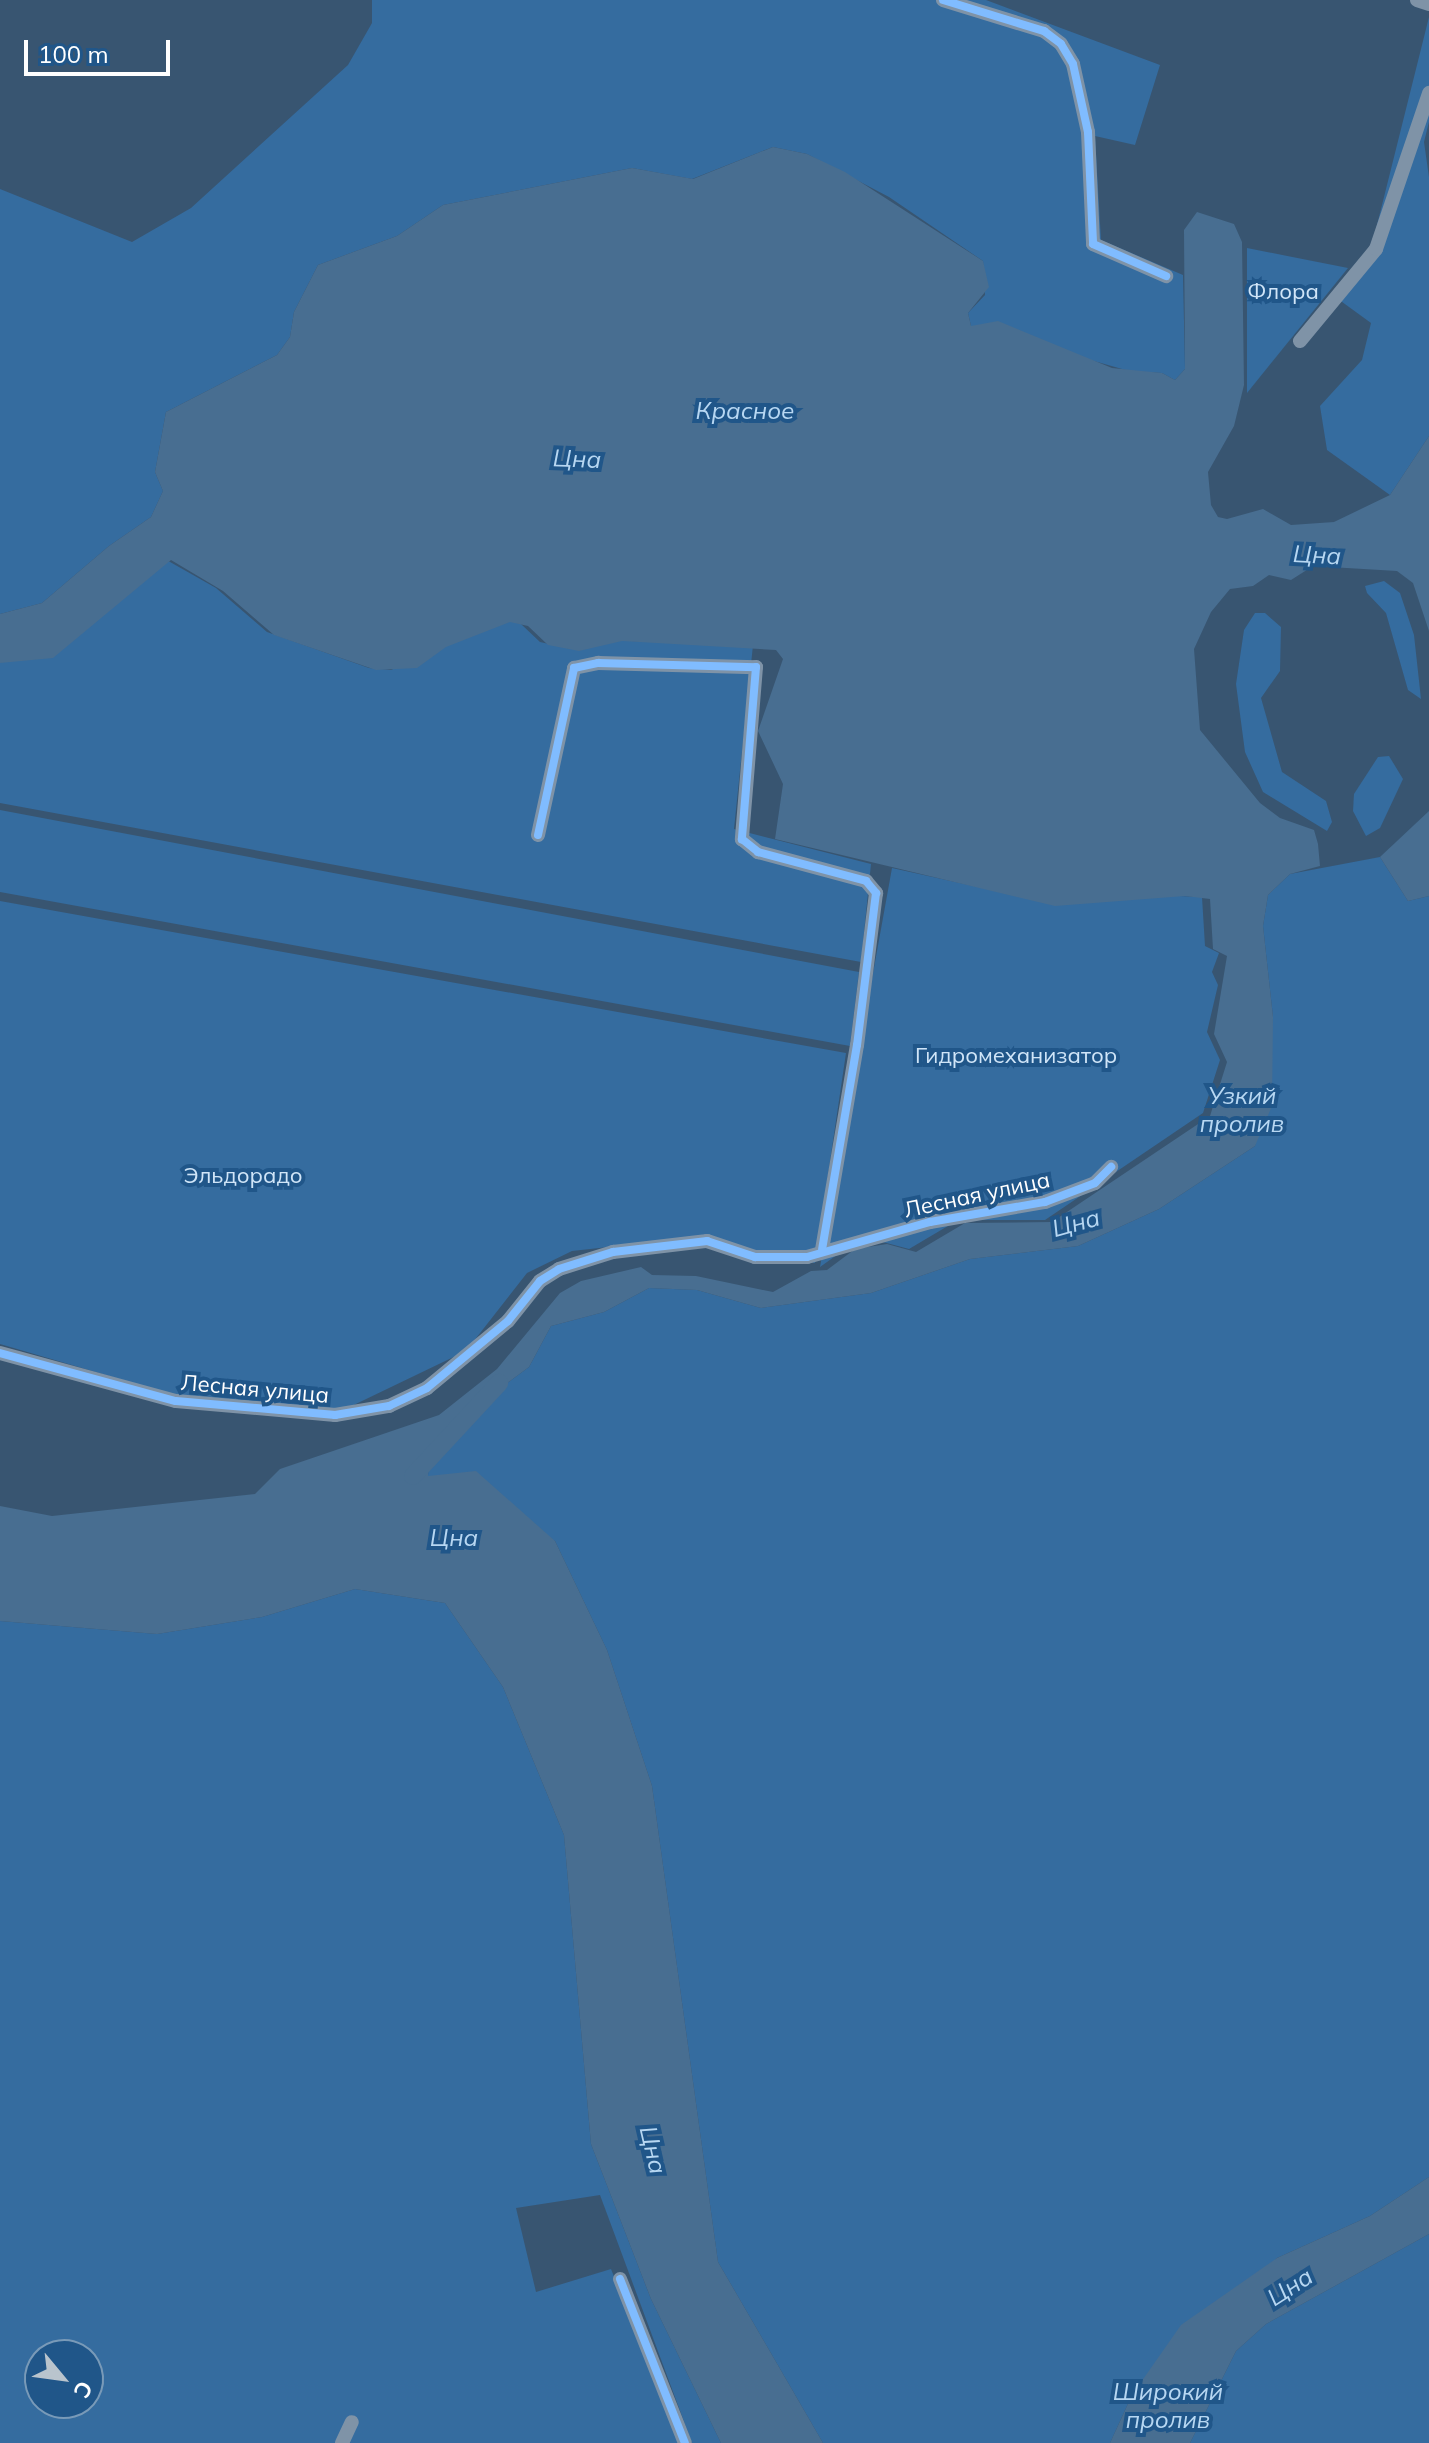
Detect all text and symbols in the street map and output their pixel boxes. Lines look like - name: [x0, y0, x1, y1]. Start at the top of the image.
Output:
- scale bar: [28, 24, 174, 74]
- text: 100 m: [38, 39, 109, 69]
- park label: Флора: [1247, 279, 1319, 305]
- water label: Красное: [696, 397, 794, 425]
- water label: Цна: [552, 444, 602, 474]
- water label: Цна: [1292, 539, 1342, 571]
- park label: Гидромеханизатор: [915, 1043, 1117, 1069]
- water label: Узкий пролив: [1200, 1082, 1284, 1138]
- park label: Эльдорадо: [183, 1163, 303, 1189]
- street label: Лесная улица: [902, 1167, 1052, 1223]
- water label: Цна: [1049, 1203, 1103, 1243]
- street label: Лесная улица: [180, 1369, 330, 1409]
- water label: Цна: [430, 1524, 478, 1552]
- water label: Цна: [634, 2123, 672, 2177]
- water label: Цна: [1262, 2262, 1318, 2312]
- north arrow: [24, 2339, 104, 2419]
- text: С: [67, 2376, 99, 2403]
- water label: Широкий пролив: [1113, 2378, 1223, 2434]

